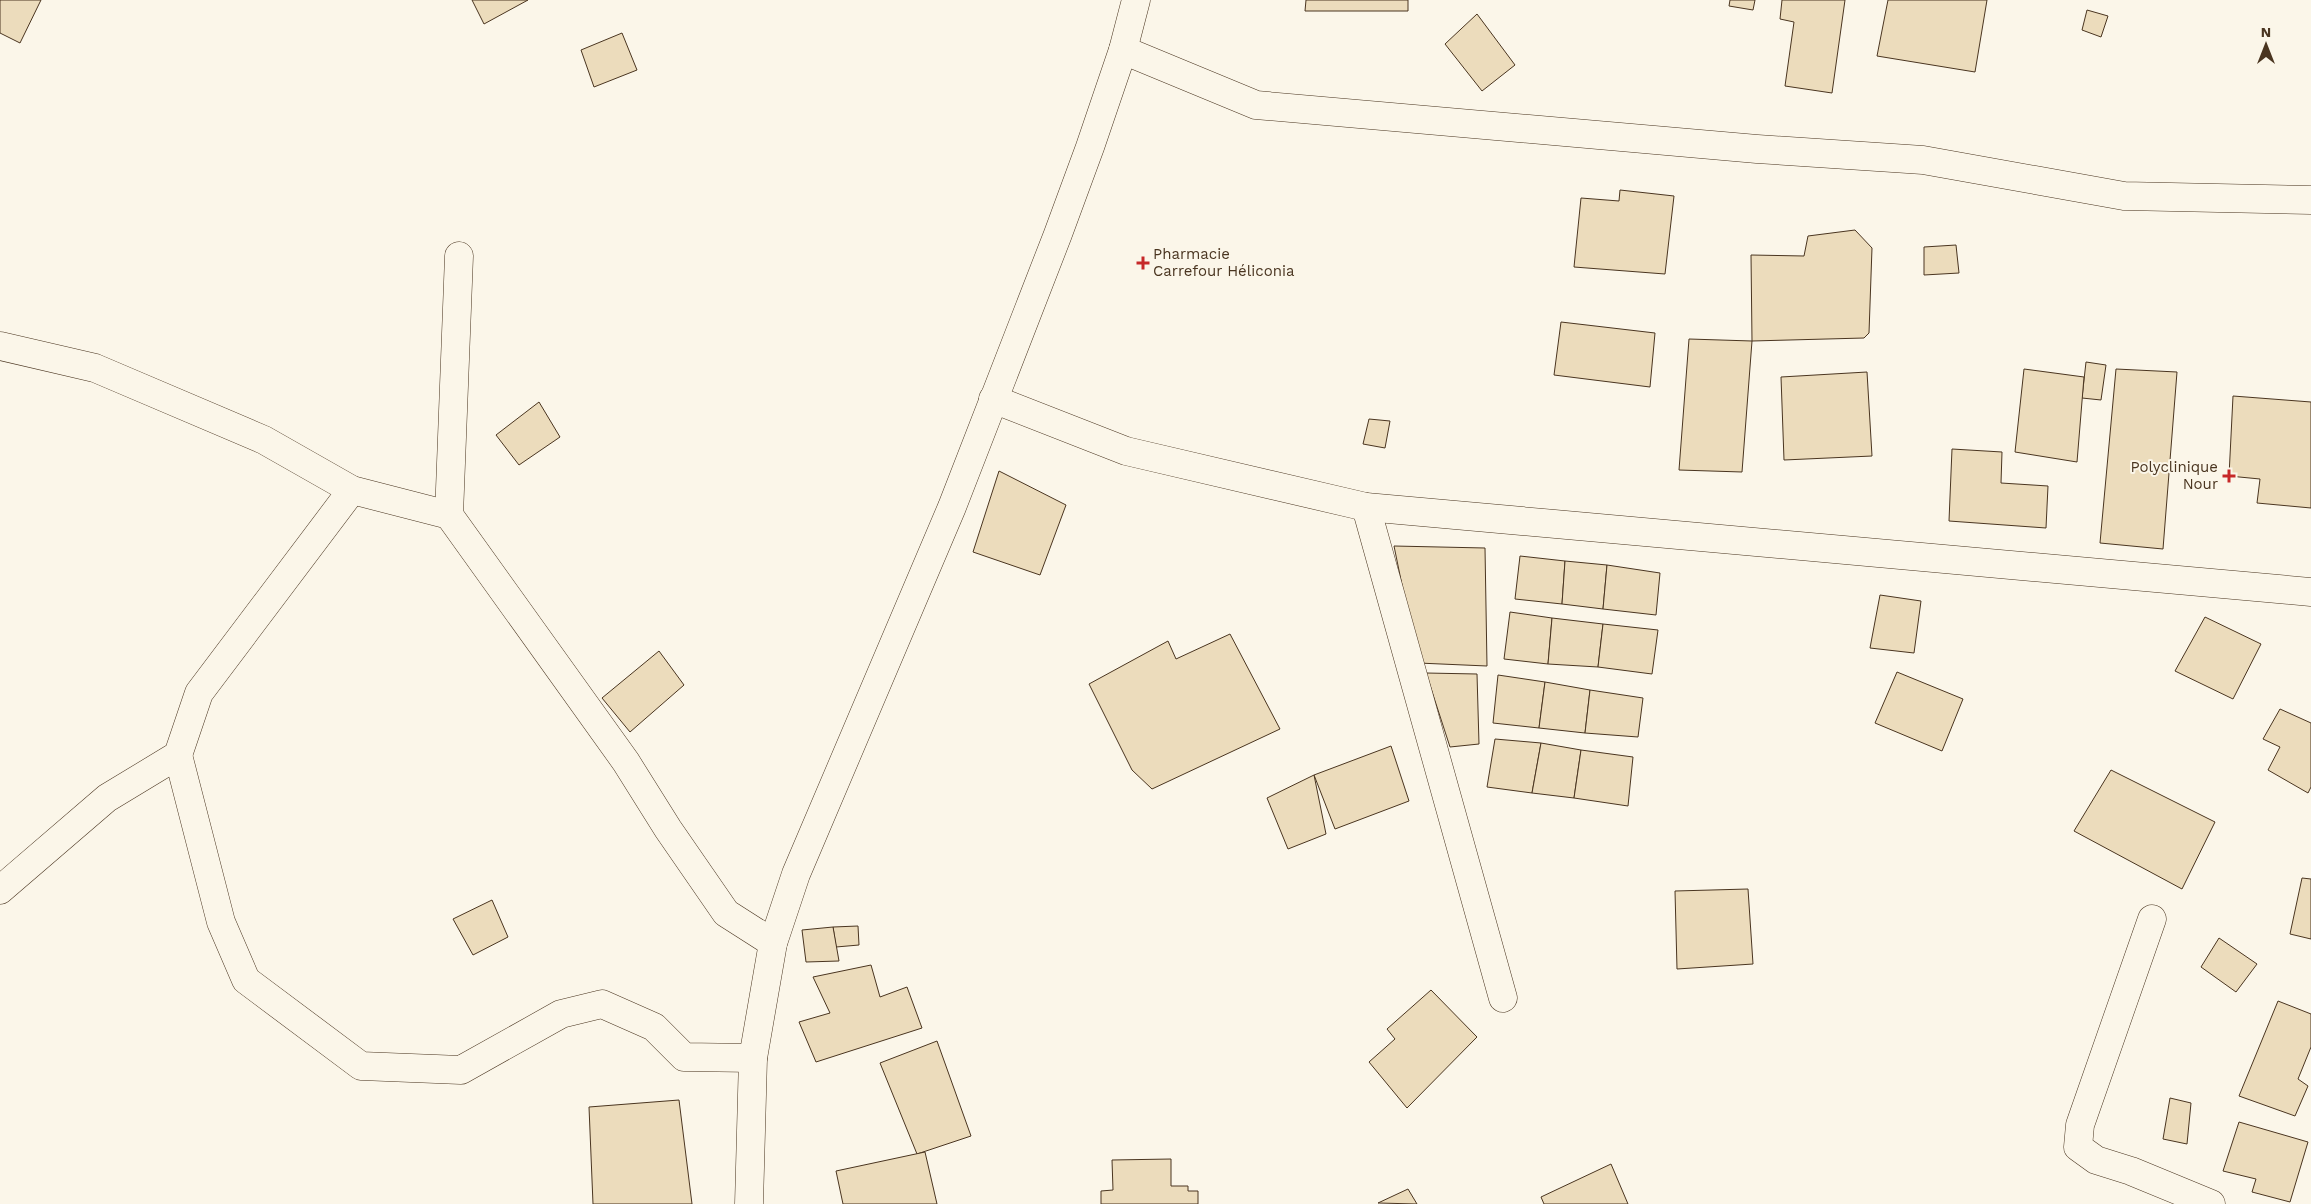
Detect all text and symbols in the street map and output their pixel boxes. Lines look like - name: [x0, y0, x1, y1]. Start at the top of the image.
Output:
- north arrow: [2241, 20, 2291, 70]
- text: N: [2261, 24, 2271, 40]
- place label: Pharmacie Carrefour Héliconia: [1153, 245, 1295, 280]
- marker: Pharmacie Carrefour Héliconia: [1137, 257, 1149, 269]
- place label: Polyclinique Nour: [2130, 458, 2218, 493]
- marker: Polyclinique Nour: [2222, 469, 2236, 483]

